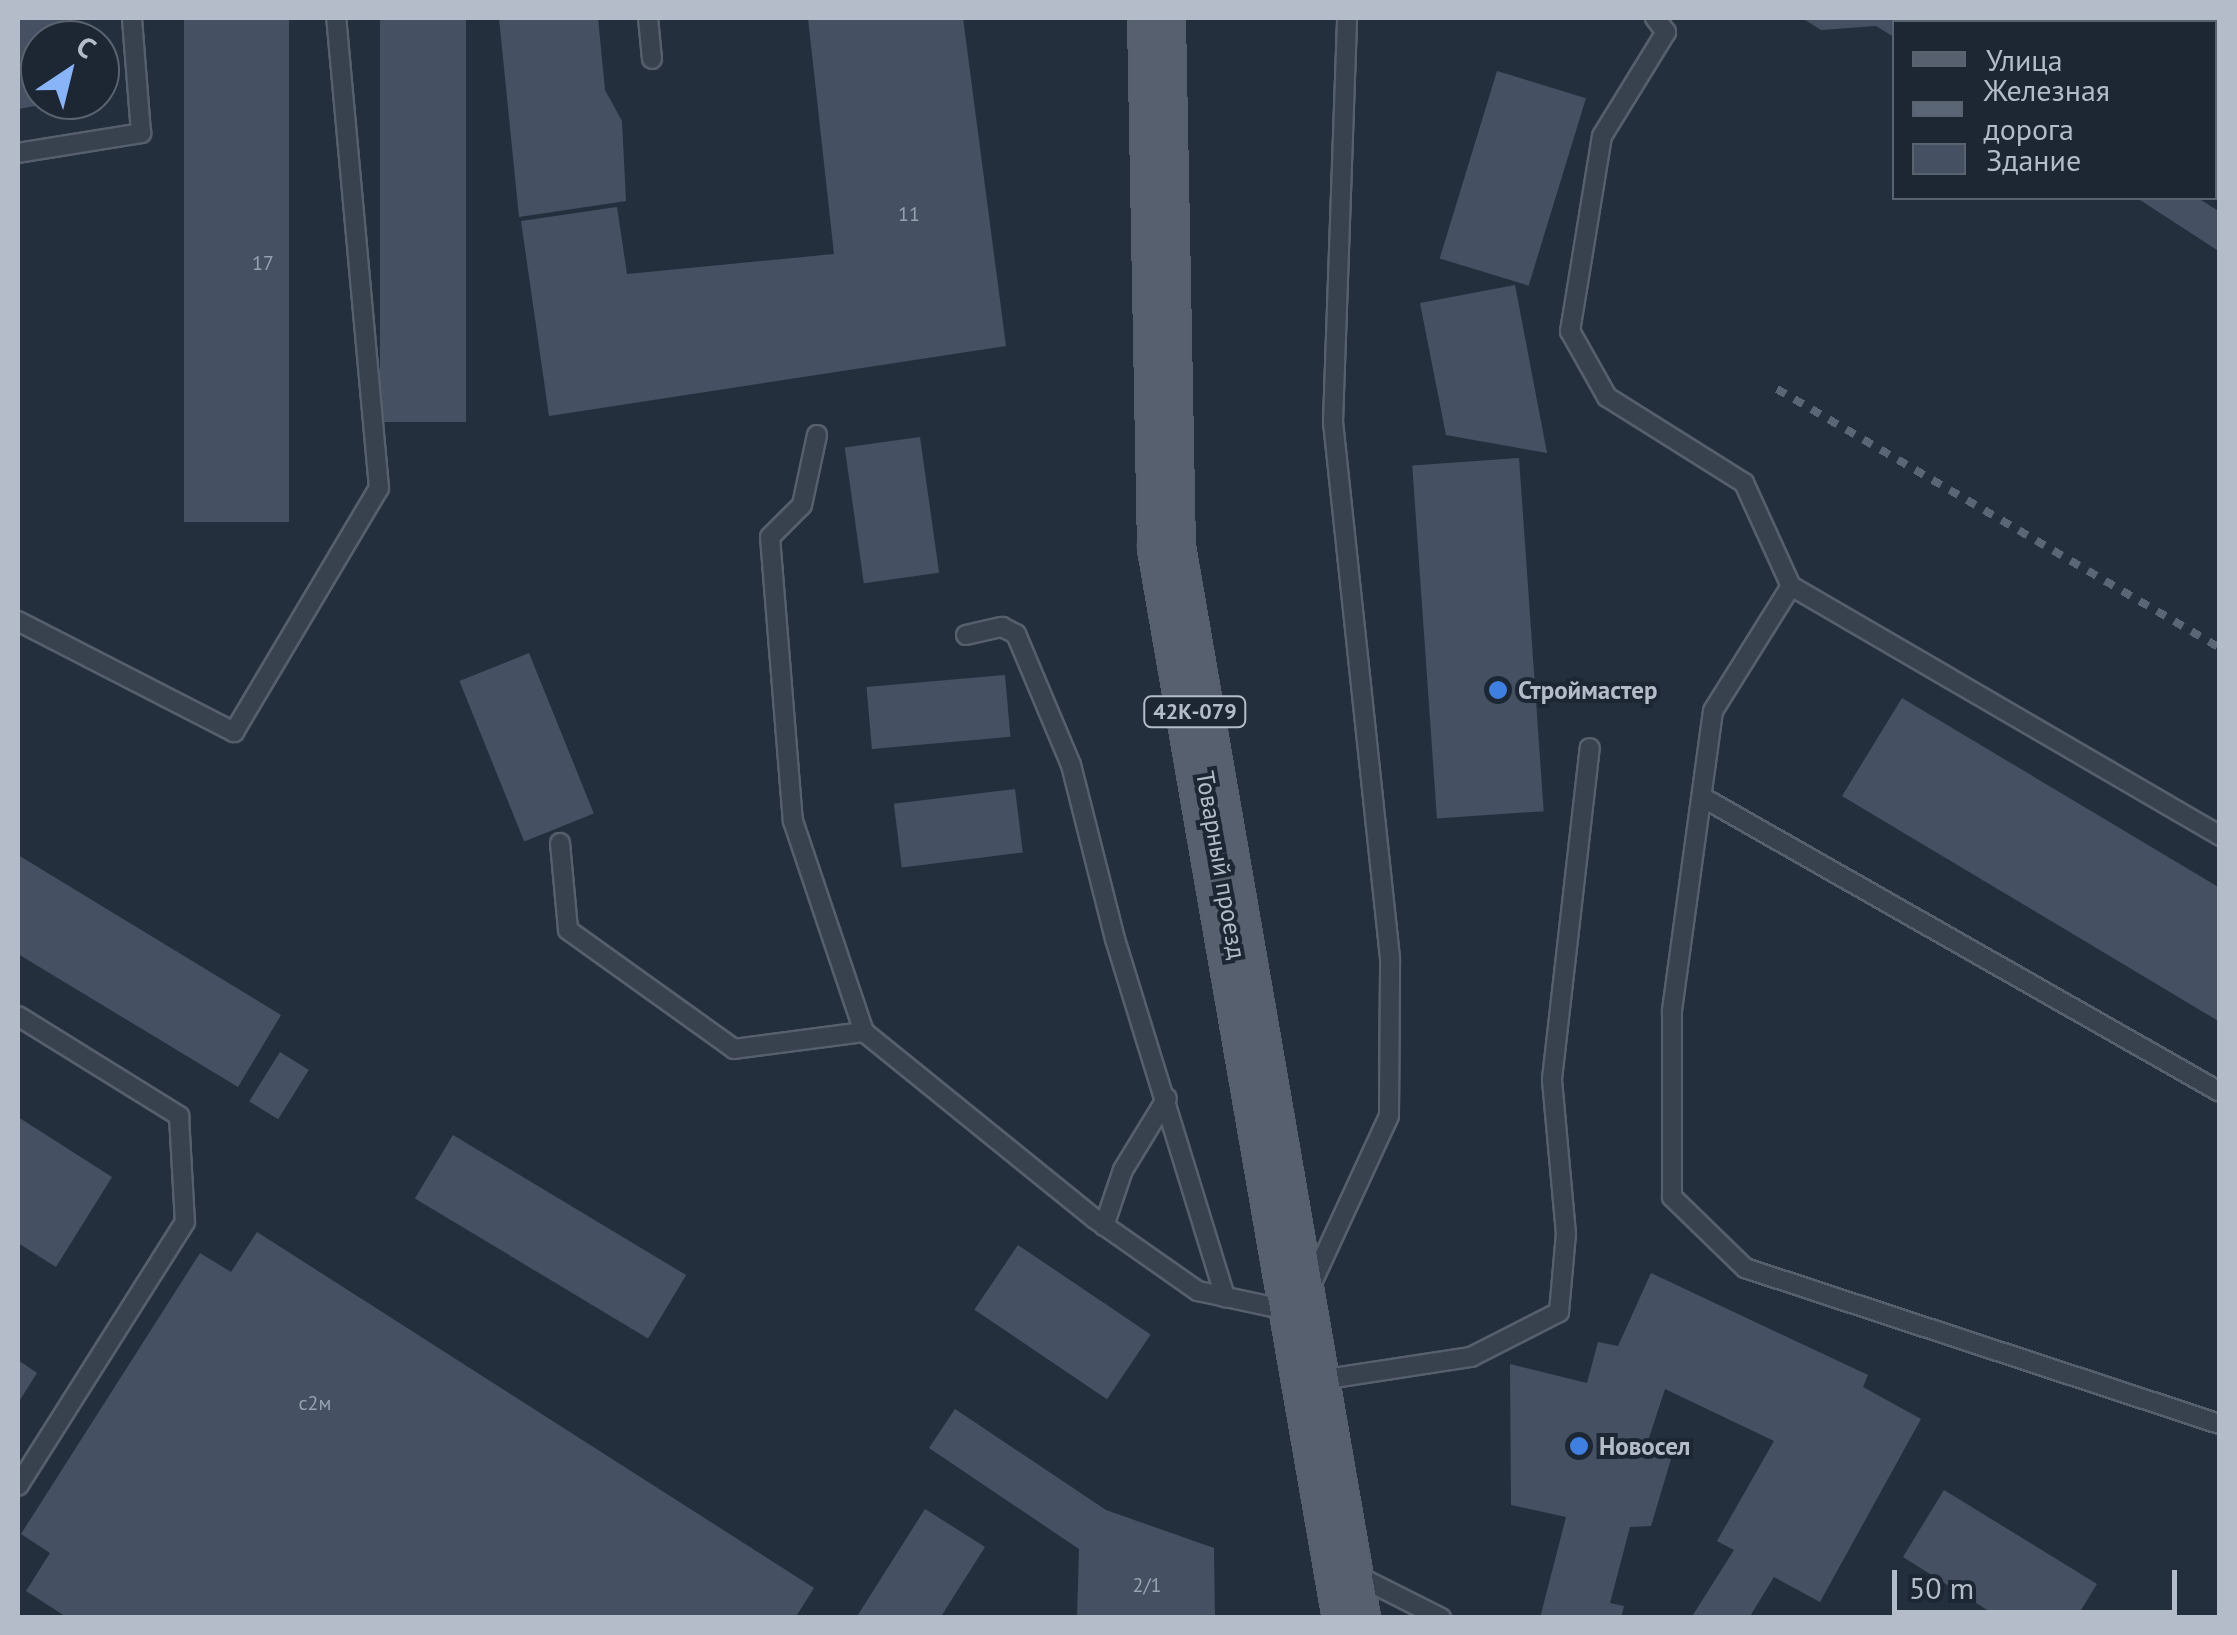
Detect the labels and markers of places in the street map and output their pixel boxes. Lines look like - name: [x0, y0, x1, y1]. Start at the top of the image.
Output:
- place label: Строймастер: [1518, 675, 1657, 705]
- marker: Строймастер: [1487, 679, 1509, 701]
- place label: Новосел: [1599, 1431, 1690, 1461]
- marker: Новосел: [1568, 1435, 1590, 1457]

